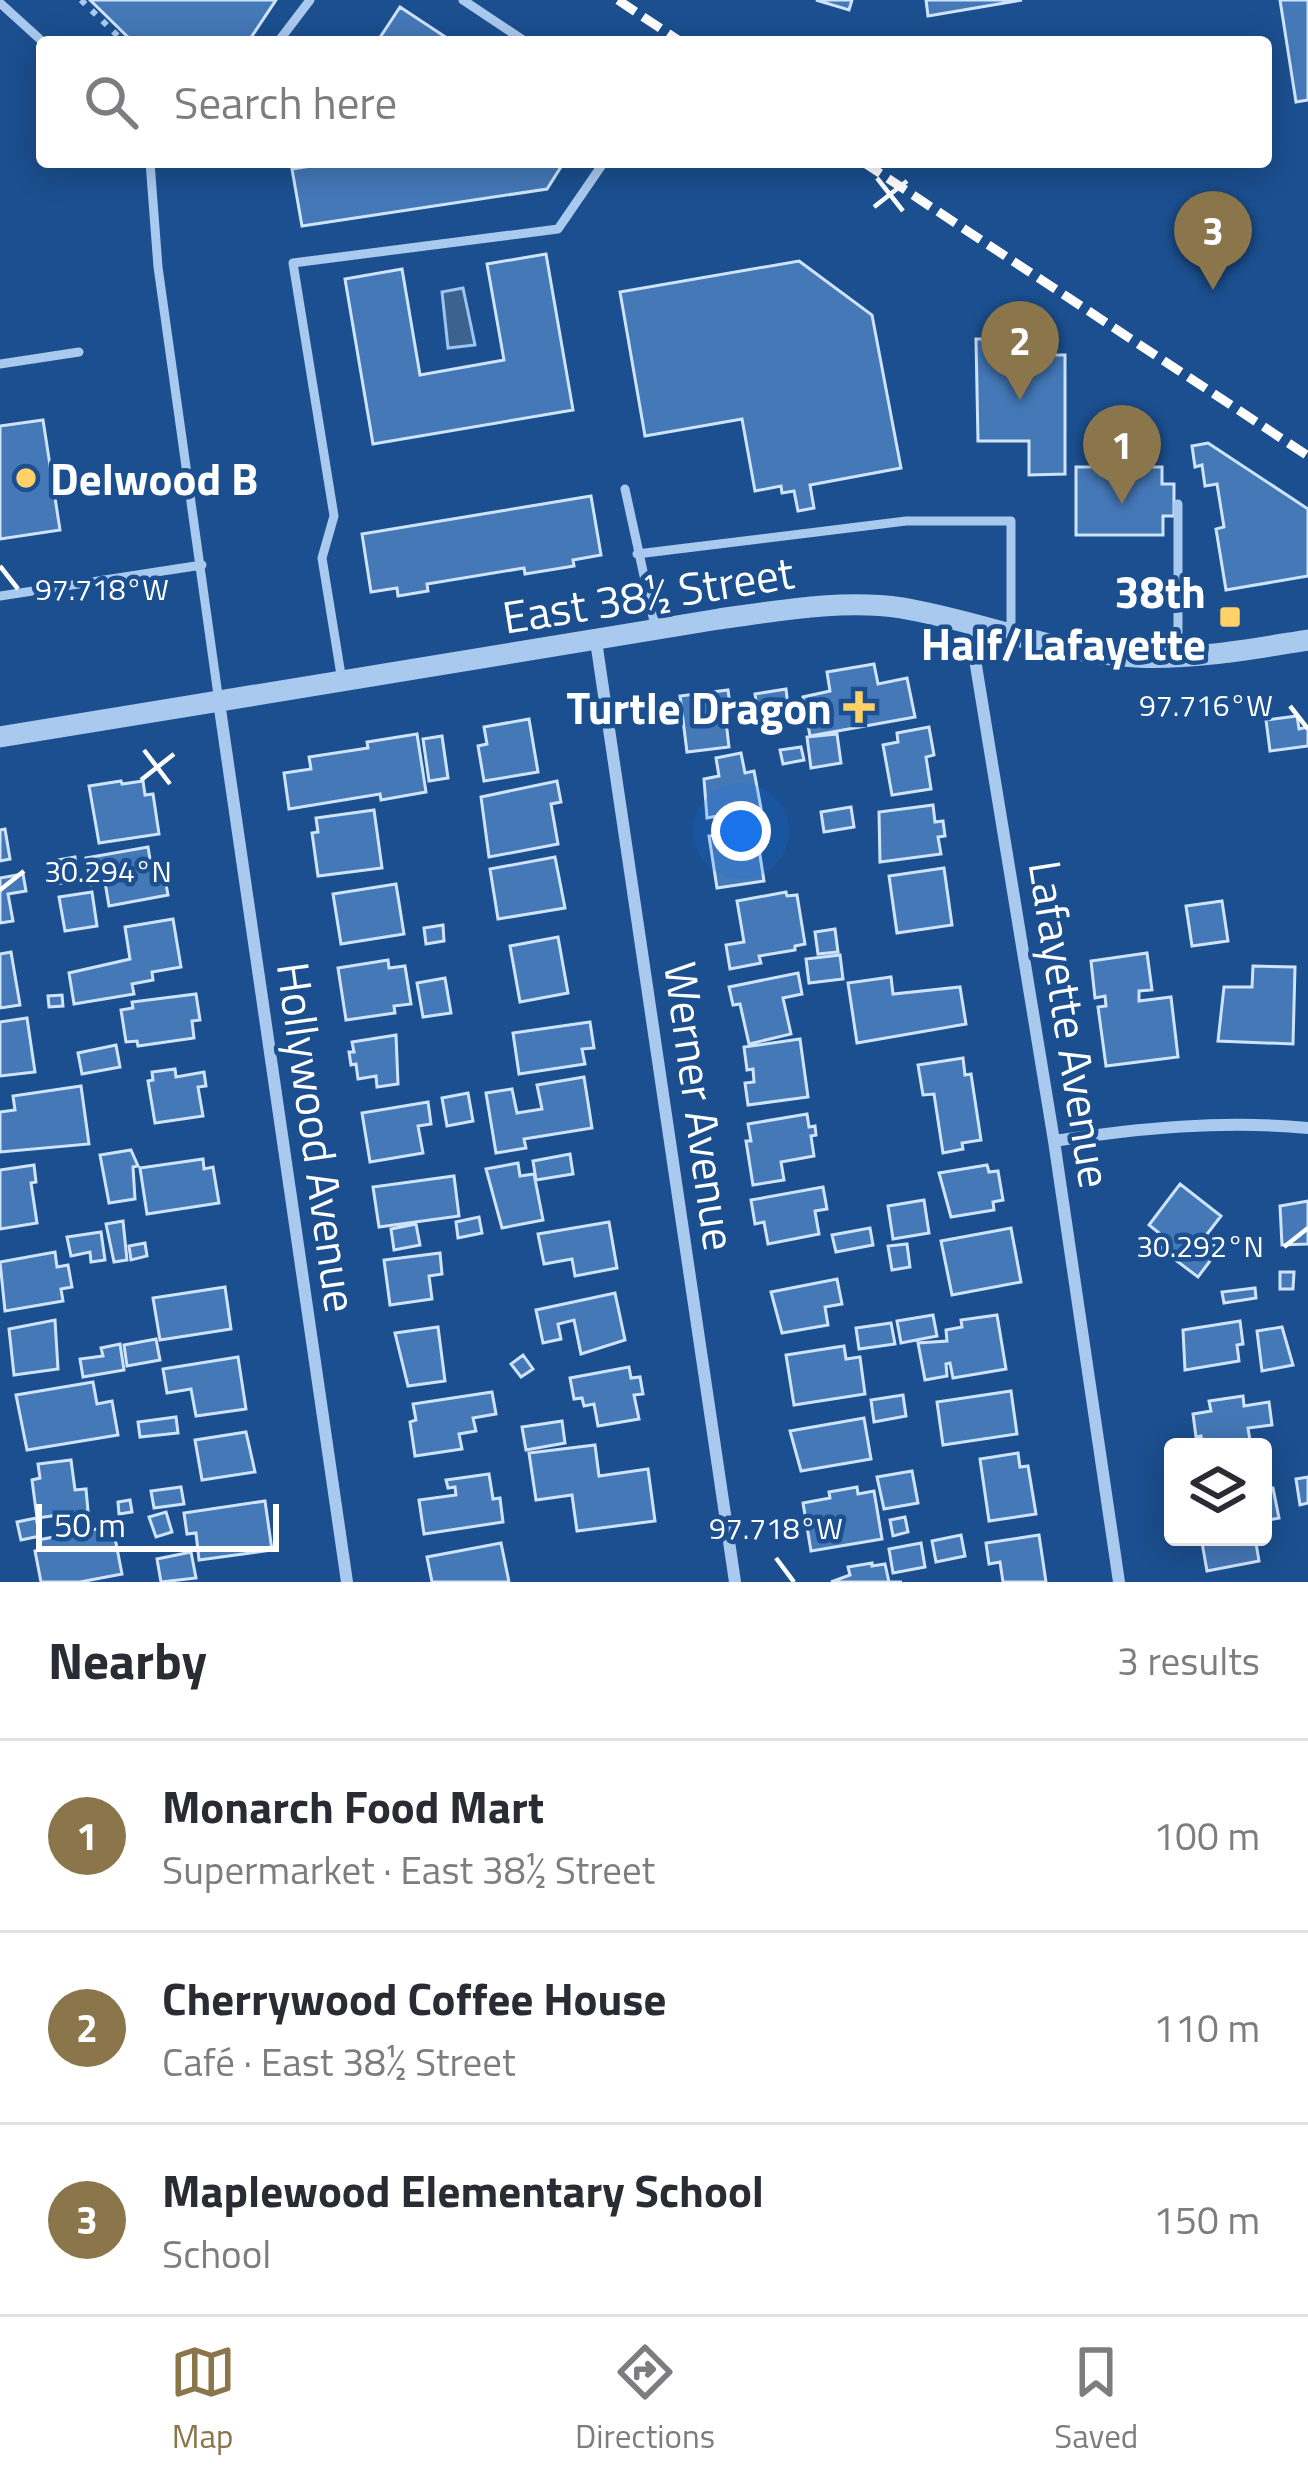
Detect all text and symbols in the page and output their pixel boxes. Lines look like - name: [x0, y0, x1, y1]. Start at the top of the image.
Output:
- search box: [36, 36, 1272, 168]
- text: Search here: [174, 68, 397, 136]
- icon: search: [78, 69, 144, 135]
- pin: 3: [1174, 191, 1252, 290]
- pin: 2: [981, 301, 1059, 400]
- pin: 1: [1083, 405, 1161, 504]
- place label: Delwood B: [50, 444, 258, 512]
- marker: Delwood B: [13, 465, 39, 491]
- street label: East 38½ Street: [497, 537, 799, 651]
- place label: 38th Half/Lafayette: [921, 557, 1206, 677]
- text: 97.718°W: [35, 566, 169, 612]
- marker: 38th Half/Lafayette: [1217, 604, 1243, 630]
- place label: Turtle Dragon: [566, 673, 832, 741]
- text: 97.716°W: [1139, 682, 1273, 728]
- marker: Turtle Dragon: [843, 691, 875, 723]
- your location: [711, 801, 771, 861]
- text: 30.294°N: [44, 848, 172, 894]
- street label: Lafayette Avenue: [1012, 856, 1130, 1192]
- street label: Werner Avenue: [647, 957, 755, 1255]
- street label: Hollywood Avenue: [260, 958, 376, 1316]
- text: 30.292°N: [1136, 1223, 1264, 1269]
- map controls: [1164, 1438, 1272, 1546]
- button: layers: [1164, 1438, 1272, 1546]
- scale bar: [36, 1498, 279, 1551]
- text: 50 m: [54, 1500, 126, 1550]
- text: 97.718°W: [709, 1505, 843, 1551]
- text: Nearby: [48, 1621, 207, 1699]
- text: 3 results: [1117, 1631, 1260, 1690]
- text: Monarch Food Mart: [162, 1772, 544, 1840]
- text: 1: [76, 1806, 98, 1865]
- text: 100 m: [1153, 1806, 1260, 1865]
- text: Supermarket · East 38½ Street: [162, 1840, 655, 1899]
- text: Cherrywood Coffee House: [162, 1964, 666, 2032]
- text: 2: [76, 1998, 98, 2057]
- text: 110 m: [1153, 1998, 1260, 2057]
- text: Café · East 38½ Street: [162, 2032, 516, 2091]
- text: Maplewood Elementary School: [162, 2156, 764, 2224]
- text: 3: [76, 2190, 98, 2249]
- text: 150 m: [1153, 2190, 1260, 2249]
- text: School: [162, 2224, 271, 2283]
- tab: Map: [170, 2339, 236, 2461]
- tab: Directions: [575, 2339, 715, 2461]
- tab: Saved: [1054, 2339, 1138, 2461]

